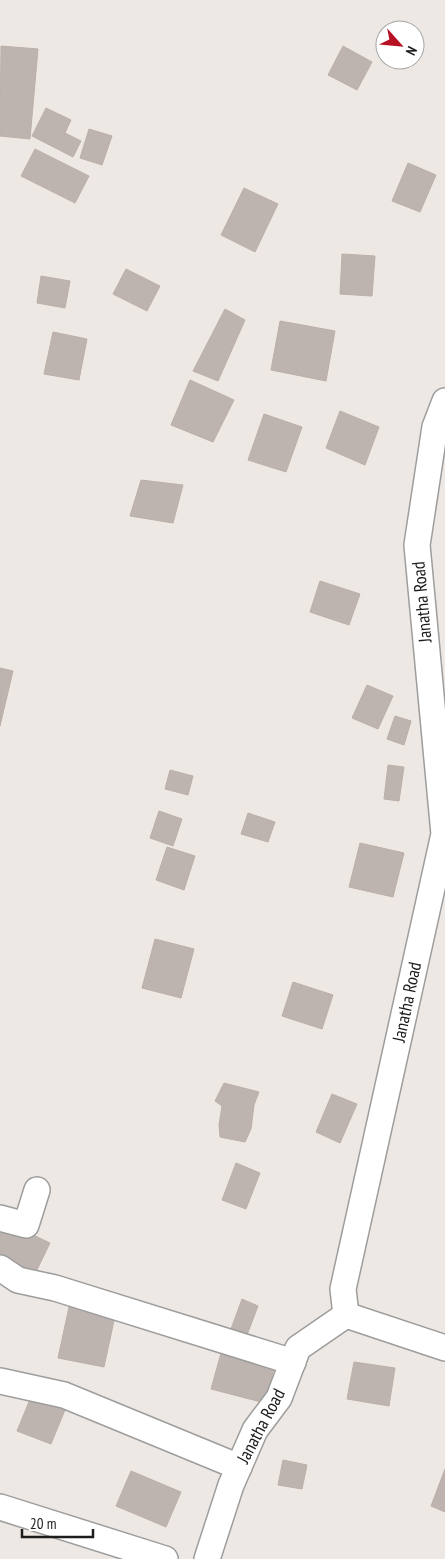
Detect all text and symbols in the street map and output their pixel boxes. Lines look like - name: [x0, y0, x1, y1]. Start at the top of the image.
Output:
- north arrow: [375, 20, 425, 70]
- text: N: [402, 43, 421, 58]
- street label: Janatha Road: [407, 561, 437, 645]
- street label: Janatha Road: [387, 960, 426, 1045]
- street label: Janatha Road: [231, 1385, 290, 1468]
- scale bar: [22, 1506, 94, 1538]
- text: 20 m: [30, 1514, 56, 1533]

